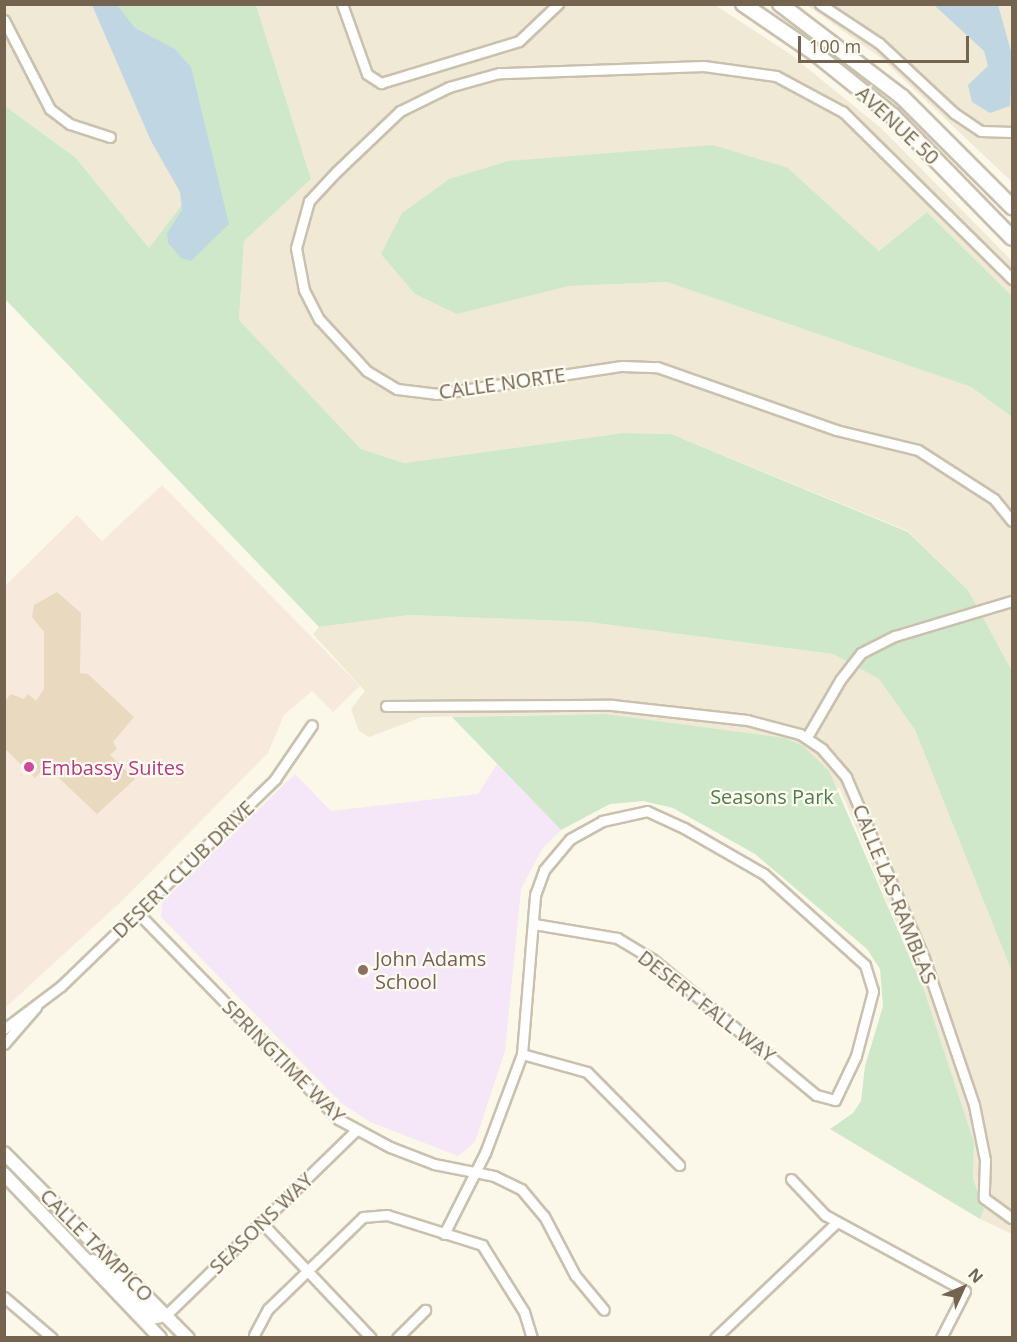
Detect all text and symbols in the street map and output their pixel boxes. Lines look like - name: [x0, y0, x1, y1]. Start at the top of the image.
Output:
- scale bar: [801, 24, 972, 62]
- text: 100 m: [809, 34, 861, 58]
- street label: AVENUE 50: [852, 81, 944, 169]
- street label: CALLE NORTE: [437, 362, 567, 404]
- place label: Embassy Suites: [41, 755, 184, 779]
- marker: Embassy Suites: [22, 760, 36, 774]
- park label: Seasons Park: [710, 784, 834, 808]
- street label: DESERT CLUB DRIVE: [107, 795, 259, 943]
- street label: CALLE LAS RAMBLAS: [848, 801, 942, 987]
- street label: DESERT FALL WAY: [634, 945, 780, 1067]
- place label: John Adams School: [375, 946, 486, 993]
- marker: John Adams School: [356, 963, 370, 977]
- street label: SPRINGTIME WAY: [218, 995, 350, 1127]
- street label: SEASONS WAY: [204, 1168, 318, 1278]
- street label: CALLE TAMPICO: [36, 1184, 158, 1306]
- north arrow: [933, 1258, 993, 1318]
- text: N: [964, 1263, 988, 1288]

